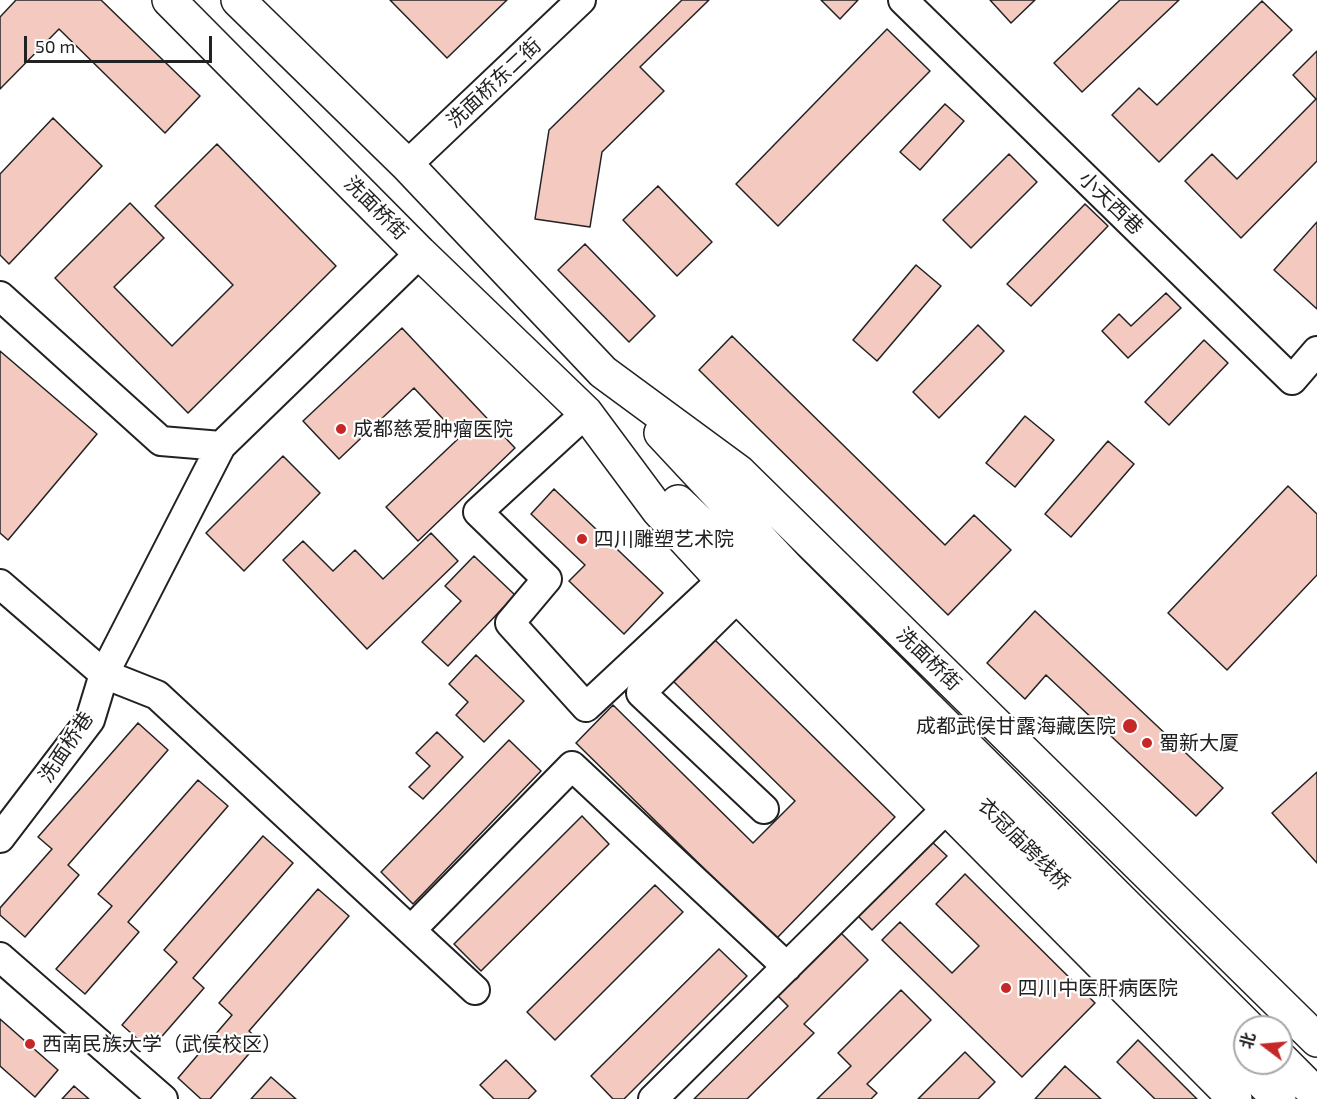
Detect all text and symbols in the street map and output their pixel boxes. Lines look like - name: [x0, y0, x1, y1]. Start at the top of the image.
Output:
- scale bar: [27, 24, 214, 62]
- street label: 洗面桥东二街: [442, 33, 546, 133]
- text: 50 m: [35, 35, 75, 57]
- street label: 小天西巷: [1074, 167, 1148, 239]
- street label: 洗面桥街: [339, 171, 413, 245]
- place label: 成都慈爱肿瘤医院: [353, 417, 513, 441]
- marker: 成都慈爱肿瘤医院: [334, 422, 348, 436]
- place label: 四川雕塑艺术院: [594, 527, 734, 551]
- marker: 四川雕塑艺术院: [575, 532, 589, 546]
- street label: 洗面桥街: [892, 623, 966, 695]
- street label: 洗面桥巷: [34, 707, 98, 787]
- place label: 成都武侯甘露海藏医院: [916, 714, 1116, 738]
- marker: 成都武侯甘露海藏医院: [1121, 717, 1139, 735]
- place label: 蜀新大厦: [1159, 731, 1239, 755]
- marker: 蜀新大厦: [1140, 736, 1154, 750]
- street label: 衣冠庙跨线桥: [973, 793, 1075, 895]
- place label: 四川中医肝病医院: [1018, 976, 1178, 1000]
- marker: 四川中医肝病医院: [999, 981, 1013, 995]
- north arrow: [1233, 1015, 1293, 1075]
- text: 北: [1236, 1030, 1258, 1051]
- place label: 西南民族大学（武侯校区）: [42, 1032, 282, 1056]
- marker: 西南民族大学（武侯校区）: [23, 1037, 37, 1051]

